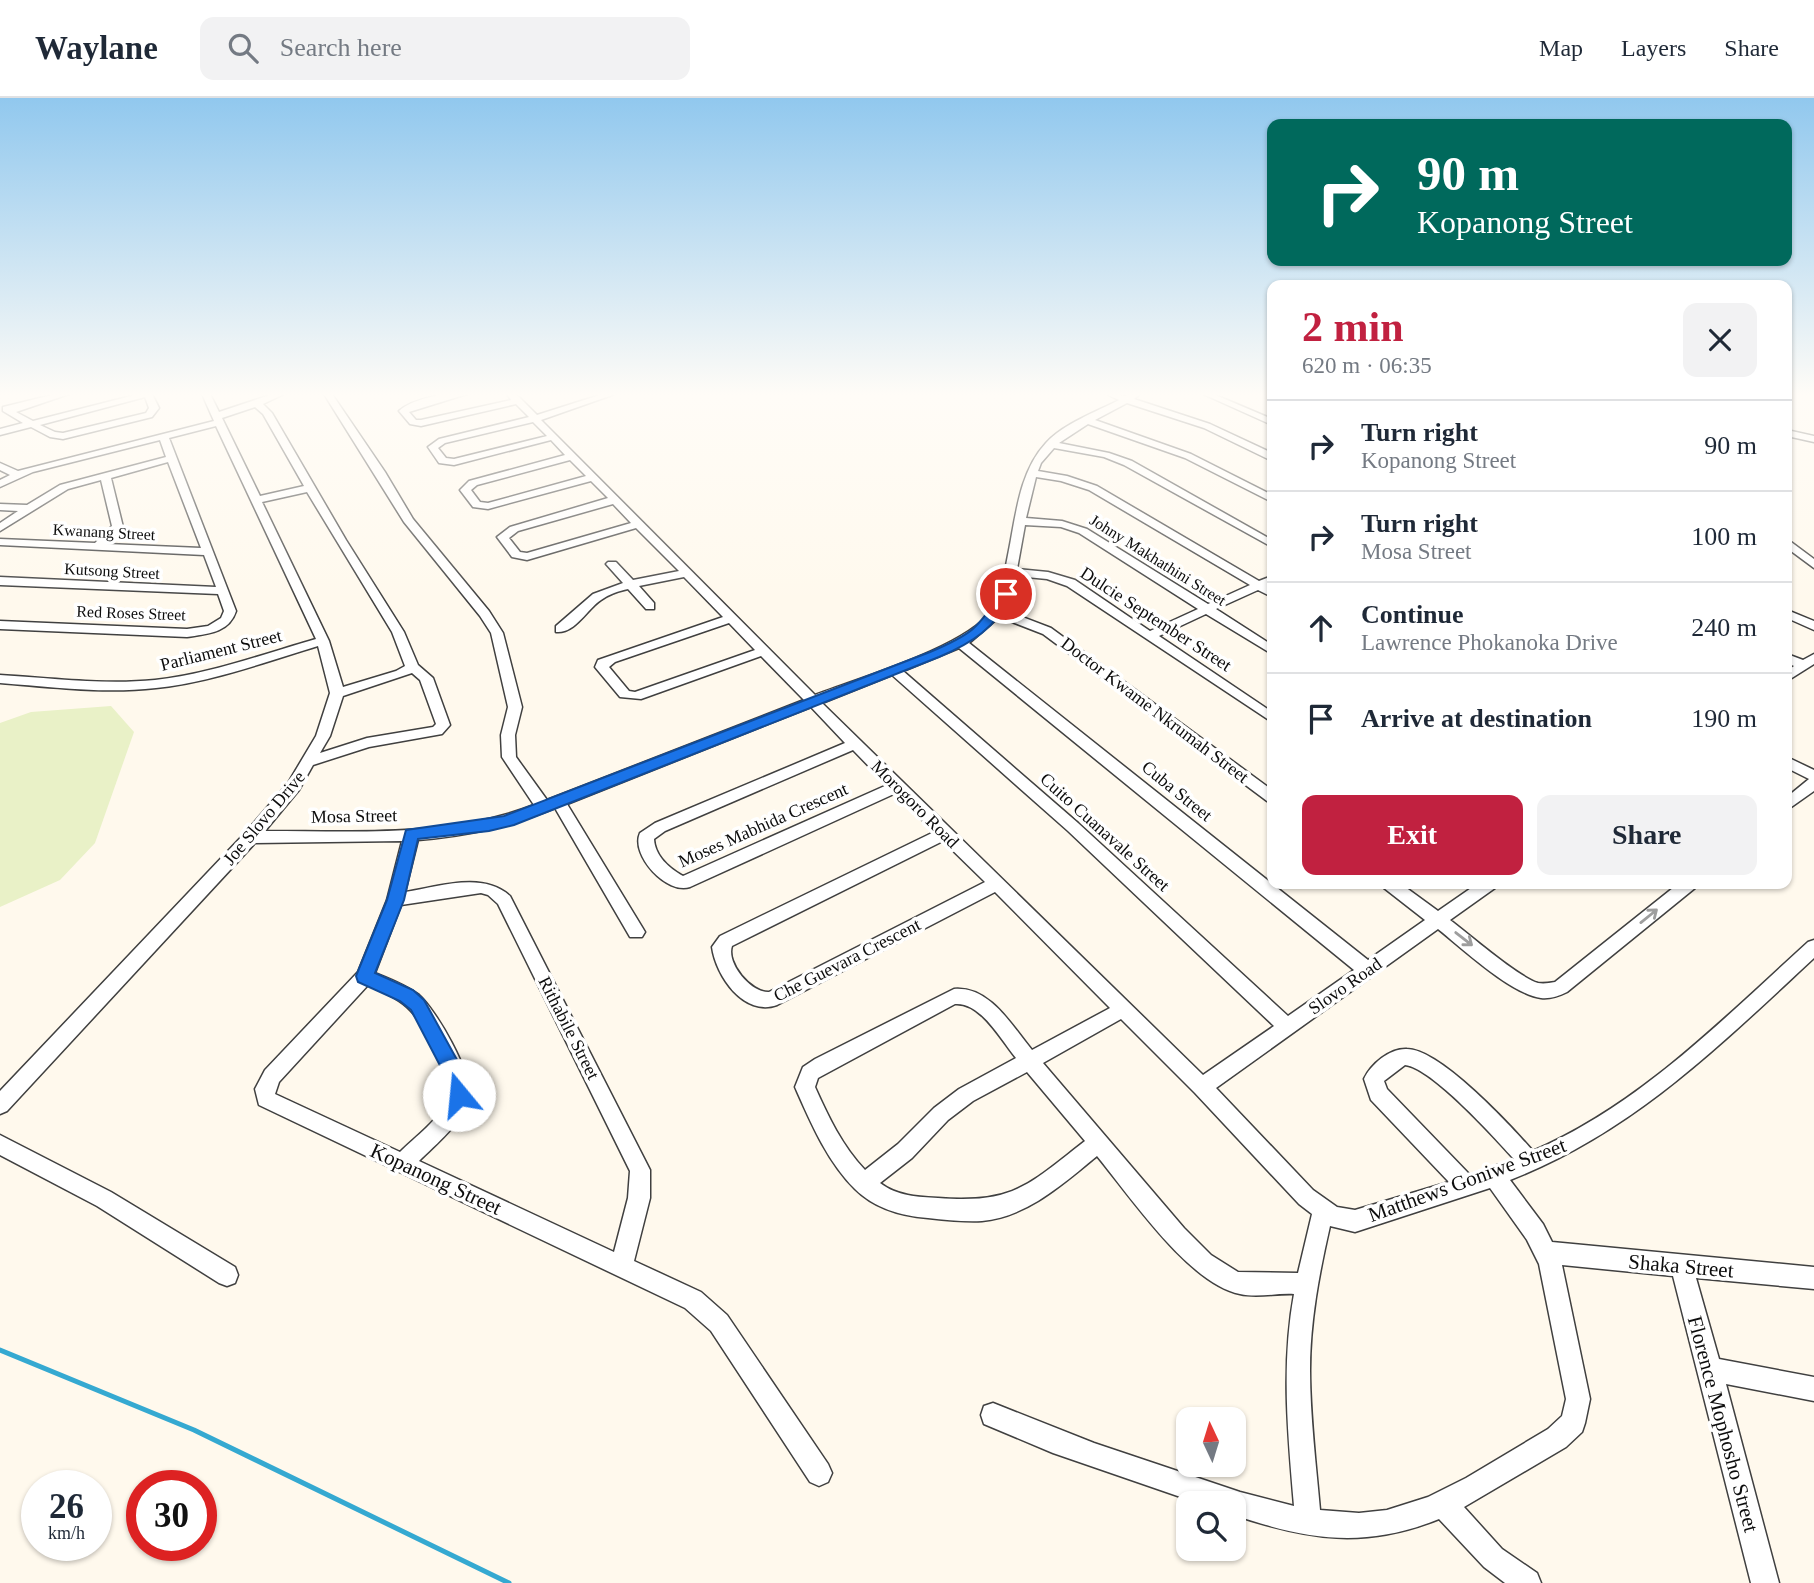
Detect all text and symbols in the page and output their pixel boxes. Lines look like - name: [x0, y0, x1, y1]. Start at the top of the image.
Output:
- search box: [200, 17, 690, 80]
- icon: search: [224, 29, 262, 67]
- text: Waylane: [35, 30, 158, 66]
- text: Search here: [280, 33, 402, 62]
- text: Map: [1539, 35, 1583, 61]
- text: Layers: [1621, 35, 1686, 61]
- text: Share: [1724, 35, 1779, 61]
- text: 90 m: [1417, 146, 1519, 201]
- icon: right: [1302, 147, 1393, 238]
- text: Kopanong Street: [1417, 204, 1633, 240]
- button: close: [1683, 303, 1757, 377]
- text: 2 min: [1302, 304, 1404, 350]
- text: 620 m · 06:35: [1302, 353, 1432, 378]
- text: Turn right: [1361, 418, 1478, 447]
- icon: right: [1302, 427, 1340, 465]
- text: 90 m: [1704, 431, 1757, 460]
- text: Kopanong Street: [1361, 448, 1516, 473]
- text: Turn right: [1361, 509, 1478, 538]
- street label: Johny Makhathini Street: [1086, 511, 1230, 610]
- icon: right: [1302, 518, 1340, 556]
- street label: Kwanang Street: [52, 521, 156, 544]
- text: 100 m: [1691, 522, 1757, 551]
- text: Mosa Street: [1361, 539, 1472, 564]
- street label: Kutsong Street: [64, 560, 161, 583]
- street label: Dulcie September Street: [1077, 563, 1235, 675]
- pin: [976, 564, 1036, 624]
- icon: arrive: [987, 575, 1025, 613]
- text: Continue: [1361, 600, 1464, 629]
- street label: Red Roses Street: [76, 603, 186, 623]
- icon: ahead: [1302, 609, 1340, 647]
- text: 240 m: [1691, 613, 1757, 642]
- street label: Parliament Street: [158, 625, 284, 675]
- text: Lawrence Phokanoka Drive: [1361, 630, 1618, 655]
- street label: Doctor Kwame Nkrumah Street: [1057, 633, 1253, 787]
- icon: arrive: [1302, 700, 1340, 738]
- text: Arrive at destination: [1361, 704, 1592, 733]
- text: 190 m: [1691, 704, 1757, 733]
- street label: Morogoro Road: [867, 756, 963, 852]
- street label: Cuba Street: [1138, 757, 1216, 825]
- street label: Joe Slovo Drive: [219, 767, 309, 869]
- street label: Cuito Cuanavale Street: [1036, 769, 1174, 895]
- street label: Moses Mabhida Crescent: [675, 779, 851, 871]
- button: Exit: [1302, 795, 1523, 875]
- button: Share: [1537, 795, 1757, 875]
- street label: Mosa Street: [311, 805, 397, 827]
- one-way arrow: [1640, 909, 1658, 924]
- street label: Che Guevara Crescent: [770, 914, 924, 1006]
- one-way arrow: [1454, 932, 1473, 947]
- street label: Slovo Road: [1305, 954, 1385, 1018]
- street label: Rithabile Street: [535, 973, 603, 1083]
- position arrow: [422, 1058, 496, 1132]
- street label: Matthews Goniwe Street: [1365, 1133, 1569, 1227]
- street label: Kopanong Street: [367, 1138, 505, 1220]
- street label: Shaka Street: [1627, 1249, 1735, 1283]
- street label: Florence Mophosho Street: [1683, 1313, 1763, 1535]
- north arrow: [1176, 1407, 1246, 1477]
- map controls: [1176, 1407, 1246, 1561]
- speed limit sign: 30: [126, 1470, 217, 1561]
- text: 26: [49, 1487, 84, 1526]
- button: search: [1176, 1491, 1246, 1561]
- text: km/h: [48, 1523, 85, 1543]

